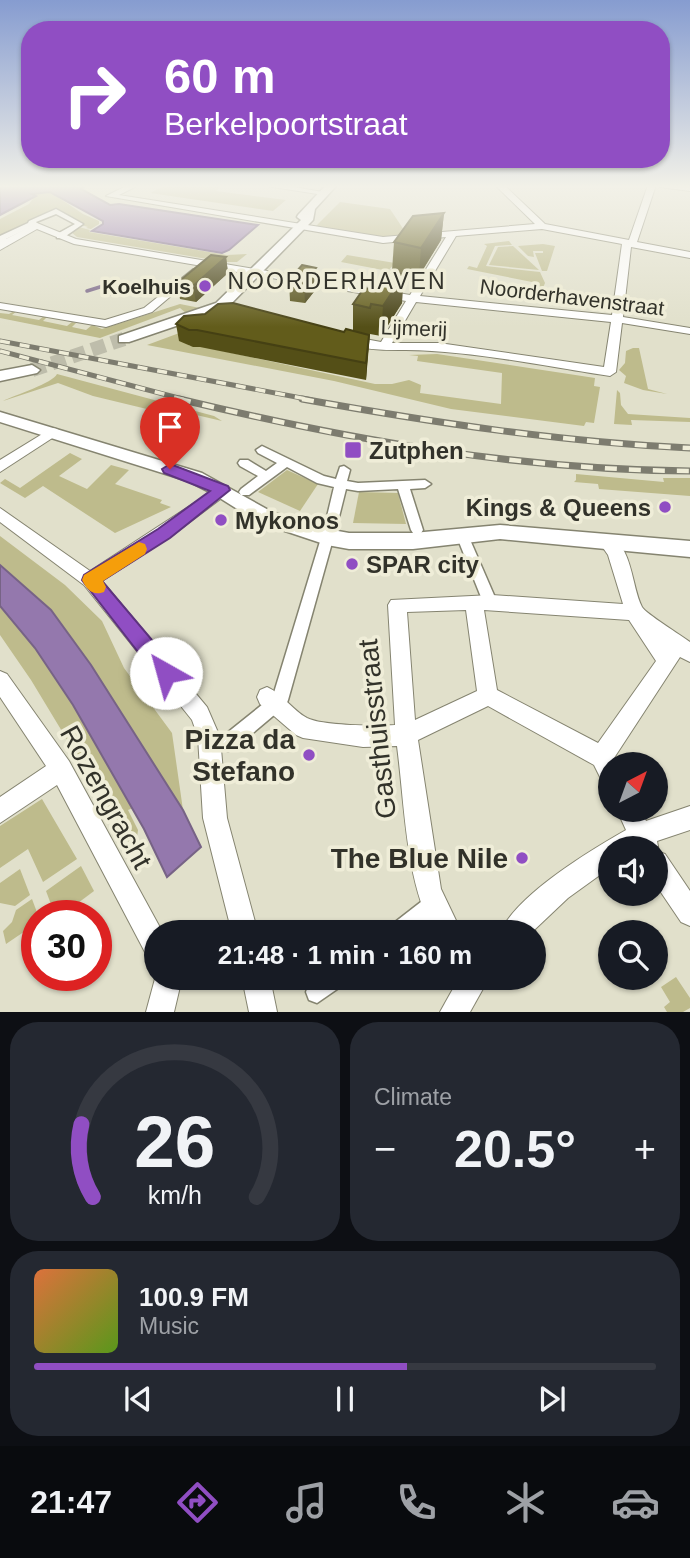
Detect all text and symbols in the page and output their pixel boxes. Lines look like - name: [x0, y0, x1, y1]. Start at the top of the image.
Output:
- icon: right: [49, 49, 140, 140]
- text: 60 m: [164, 49, 276, 103]
- text: Berkelpoortstraat: [164, 106, 408, 142]
- district label: NOORDERHAVEN: [227, 268, 447, 294]
- street label: Noorderhavenstraat: [478, 274, 666, 320]
- place label: Koelhuis: [102, 275, 191, 298]
- marker: Koelhuis: [197, 278, 213, 294]
- street label: Lijmerij: [380, 315, 448, 341]
- pin: [140, 397, 200, 469]
- icon: arrive: [151, 408, 189, 446]
- place label: Zutphen: [369, 437, 464, 464]
- marker: Zutphen: [343, 440, 363, 460]
- place label: Kings & Queens: [466, 494, 651, 521]
- marker: Kings & Queens: [657, 499, 673, 515]
- place label: Mykonos: [235, 507, 339, 534]
- marker: Mykonos: [213, 512, 229, 528]
- place label: SPAR city: [366, 551, 480, 578]
- marker: SPAR city: [344, 556, 360, 572]
- position arrow: [129, 636, 203, 710]
- street label: Gasthuisstraat: [352, 637, 402, 820]
- street label: Rozengracht: [54, 720, 158, 874]
- place label: Pizza da Stefano: [185, 724, 295, 787]
- marker: Pizza da Stefano: [301, 747, 317, 763]
- north arrow: [598, 752, 668, 822]
- map controls: [598, 752, 668, 990]
- button: sound: [598, 836, 668, 906]
- place label: The Blue Nile: [331, 843, 508, 874]
- marker: The Blue Nile: [514, 850, 530, 866]
- speed limit sign: 30: [21, 900, 112, 991]
- button: search: [598, 920, 668, 990]
- text: 21:48 · 1 min · 160 m: [218, 940, 472, 970]
- text: Climate: [374, 1084, 452, 1110]
- text: 26: [135, 1102, 215, 1183]
- text: 20.5°: [454, 1120, 576, 1178]
- text: −: [374, 1128, 396, 1170]
- text: +: [634, 1128, 656, 1170]
- text: km/h: [148, 1181, 202, 1209]
- text: 100.9 FM: [139, 1282, 249, 1312]
- text: Music: [139, 1313, 199, 1339]
- icon: previous: [119, 1380, 157, 1418]
- icon: pause: [326, 1380, 364, 1418]
- icon: next: [533, 1380, 571, 1418]
- icon: directions: [173, 1478, 222, 1527]
- icon: music: [282, 1478, 331, 1527]
- icon: phone: [392, 1478, 441, 1527]
- icon: climate: [501, 1478, 550, 1527]
- icon: car: [611, 1478, 660, 1527]
- text: 21:47: [30, 1484, 112, 1520]

